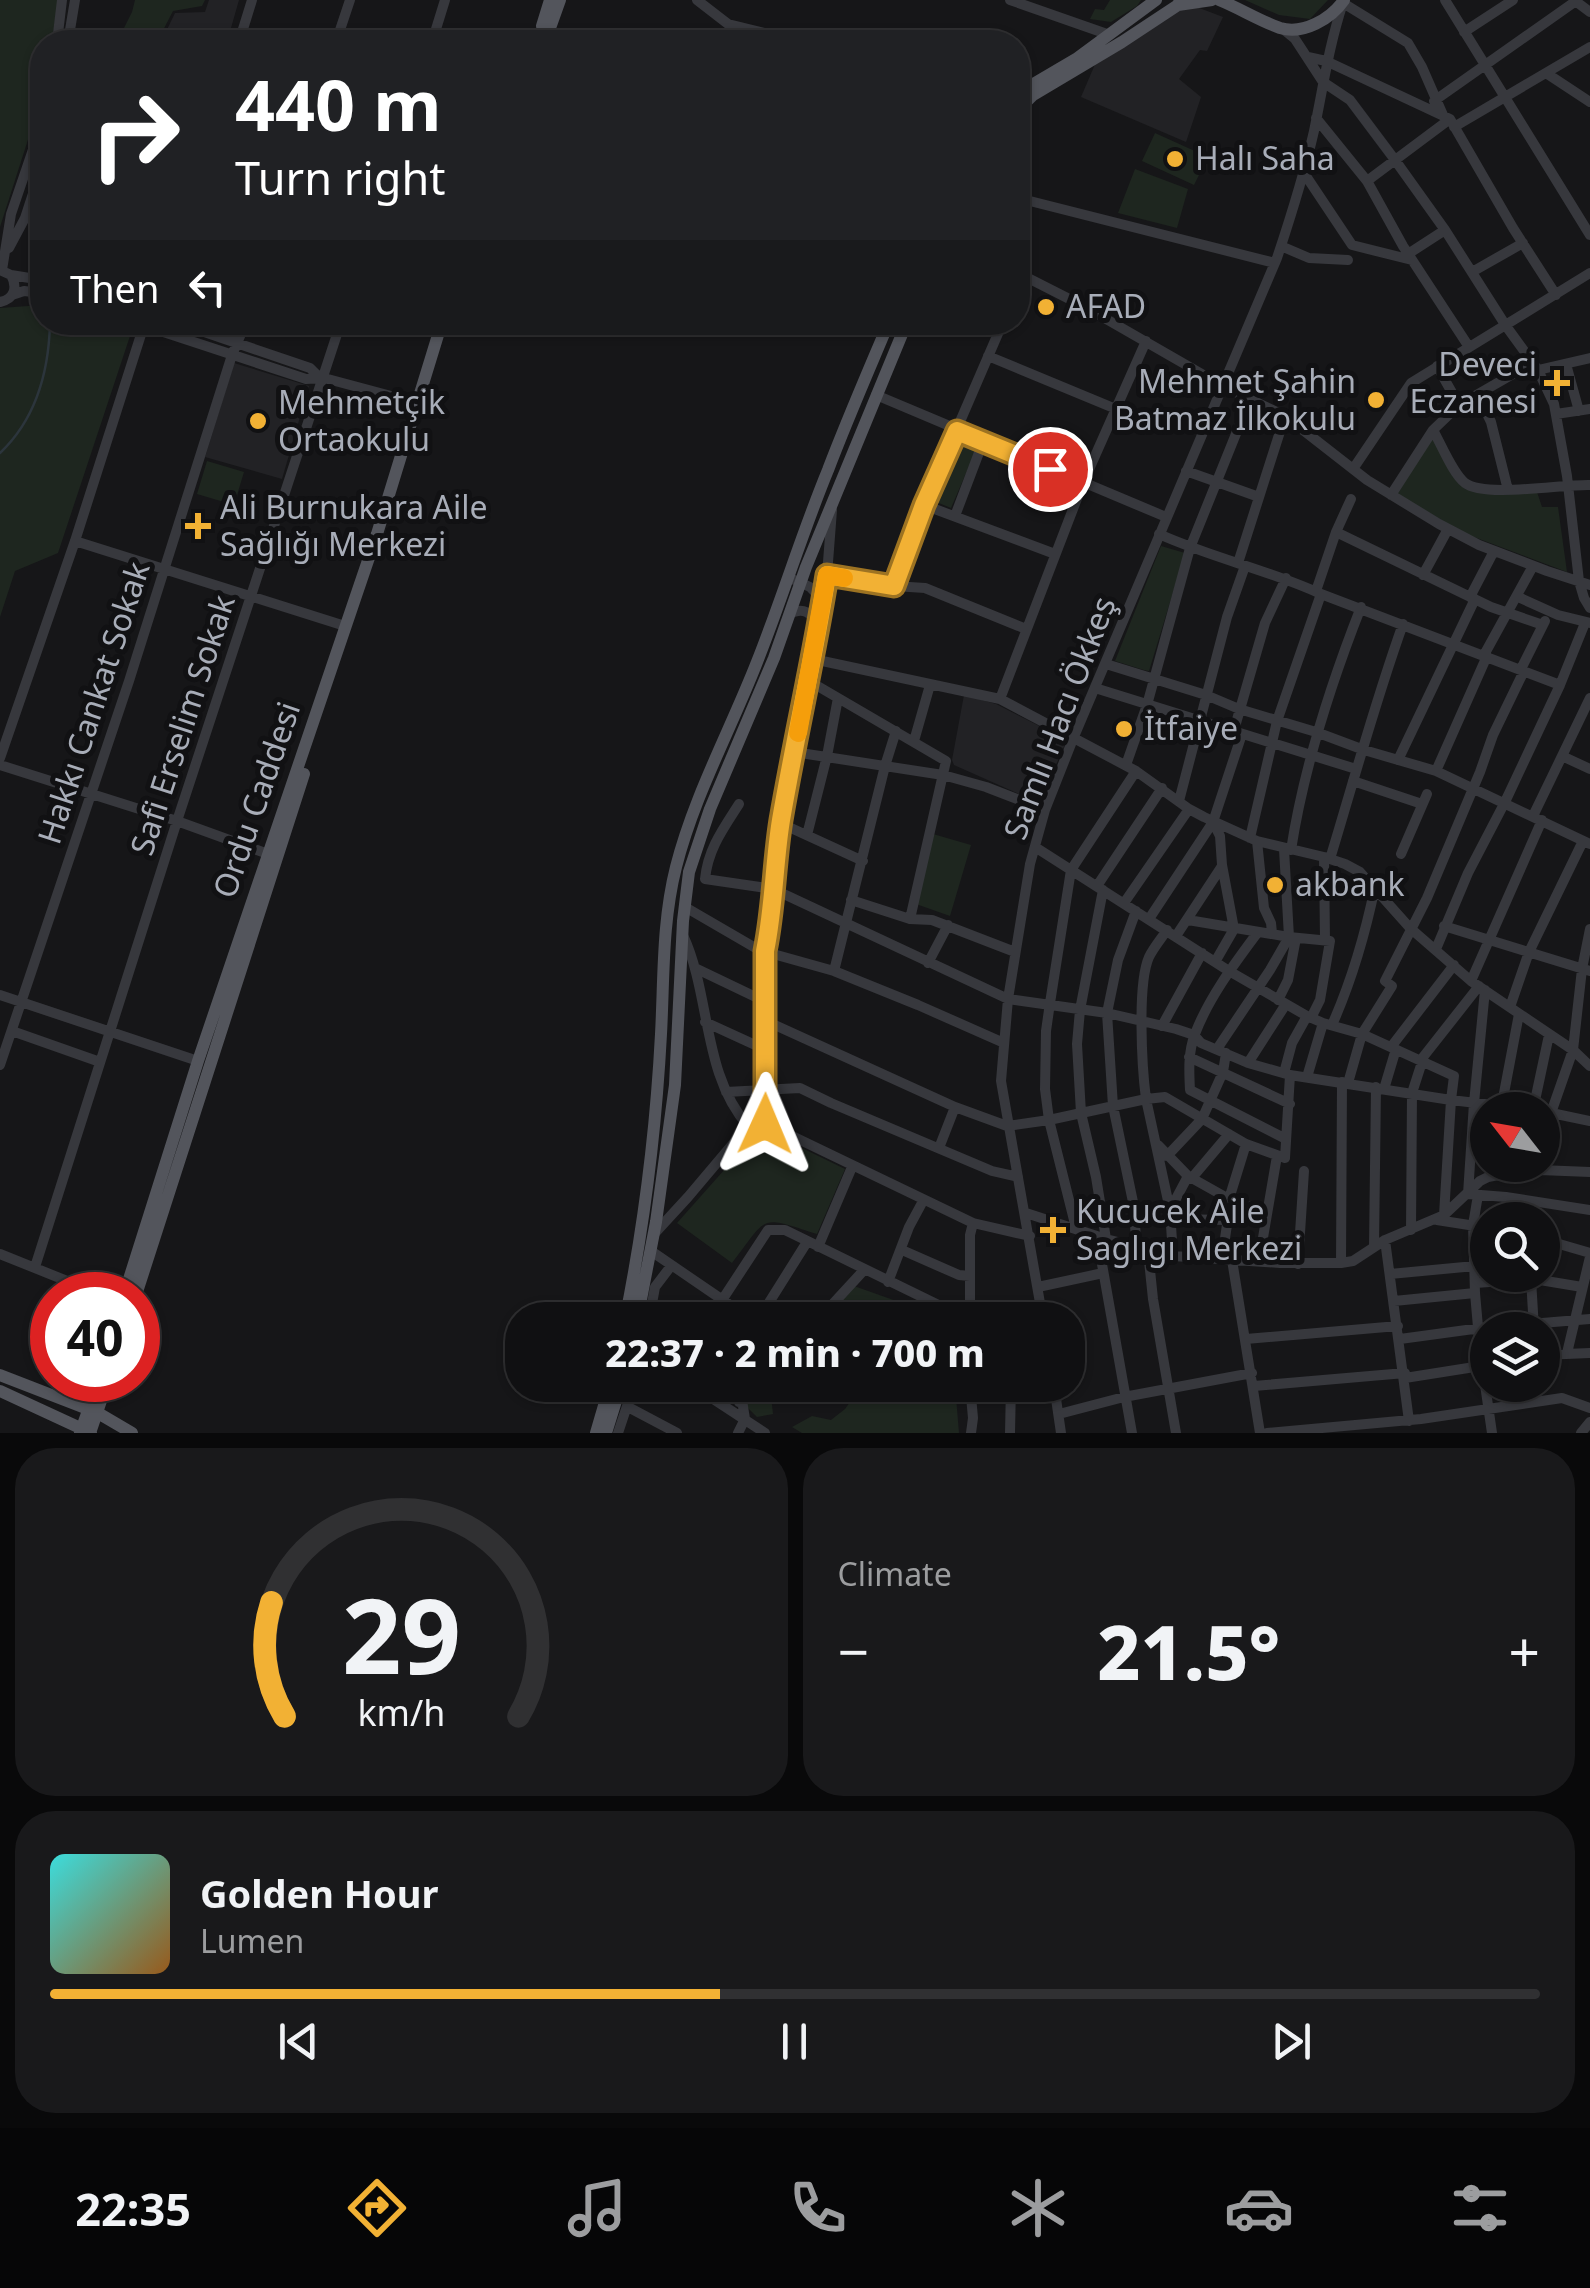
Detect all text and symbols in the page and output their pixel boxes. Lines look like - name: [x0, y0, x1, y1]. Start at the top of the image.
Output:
- text: 440 m: [235, 56, 442, 152]
- icon: right: [70, 70, 200, 200]
- place label: Halı Saha: [1195, 136, 1335, 179]
- text: Turn right: [235, 147, 446, 208]
- marker: Halı Saha: [1164, 148, 1186, 170]
- icon: left: [180, 260, 235, 315]
- text: Then: [70, 262, 160, 314]
- place label: AFAD: [1066, 284, 1146, 327]
- marker: AFAD: [1035, 296, 1057, 318]
- place label: Deveci Eczanesi: [1409, 342, 1537, 422]
- place label: Mehmet Şahin Batmaz İlkokulu: [1114, 359, 1356, 439]
- marker: Deveci Eczanesi: [1546, 372, 1568, 394]
- place label: Mehmetçik Ortaokulu: [278, 380, 445, 460]
- marker: Mehmet Şahin Batmaz İlkokulu: [1365, 389, 1387, 411]
- marker: Mehmetçik Ortaokulu: [247, 410, 269, 432]
- pin: [1008, 427, 1093, 512]
- icon: arrive: [1023, 442, 1078, 497]
- place label: Ali Burnukara Aile Sağlığı Merkezi: [220, 485, 488, 565]
- marker: Ali Burnukara Aile Sağlığı Merkezi: [185, 513, 211, 539]
- street label: Hakkı Cankat Sokak: [27, 556, 158, 849]
- street label: Safi Erselim Sokak: [119, 589, 244, 860]
- street label: Samlı Hacı Ökkeş: [993, 590, 1125, 845]
- street label: Ordu Caddesi: [202, 696, 309, 903]
- place label: İtfaiye: [1144, 706, 1238, 749]
- marker: İtfaiye: [1113, 718, 1135, 740]
- place label: akbank: [1295, 862, 1405, 905]
- marker: akbank: [1264, 874, 1286, 896]
- position arrow: [713, 1072, 817, 1176]
- north arrow: [1470, 1092, 1560, 1182]
- map controls: [1470, 1092, 1560, 1402]
- place label: Kucucek Aile Saglıgı Merkezi: [1076, 1189, 1302, 1269]
- button: search: [1470, 1202, 1560, 1292]
- marker: Kucucek Aile Saglıgı Merkezi: [1040, 1217, 1066, 1243]
- speed limit sign: 40: [30, 1272, 160, 1402]
- button: layers: [1470, 1312, 1560, 1402]
- text: 22:37 · 2 min · 700 m: [605, 1326, 985, 1378]
- text: Climate: [838, 1552, 952, 1595]
- text: 29: [342, 1563, 461, 1704]
- text: 21.5°: [1097, 1600, 1280, 1702]
- text: −: [838, 1613, 869, 1688]
- text: +: [1509, 1613, 1540, 1688]
- text: km/h: [357, 1688, 445, 1736]
- text: Golden Hour: [200, 1867, 438, 1919]
- text: Lumen: [200, 1919, 304, 1962]
- icon: previous: [271, 2014, 326, 2069]
- icon: pause: [767, 2014, 822, 2069]
- icon: next: [1264, 2014, 1319, 2069]
- icon: directions: [342, 2173, 412, 2243]
- icon: music: [562, 2173, 632, 2243]
- icon: phone: [783, 2173, 853, 2243]
- icon: climate: [1003, 2173, 1073, 2243]
- icon: car: [1224, 2173, 1294, 2243]
- icon: filters: [1445, 2173, 1515, 2243]
- text: 22:35: [75, 2178, 191, 2239]

